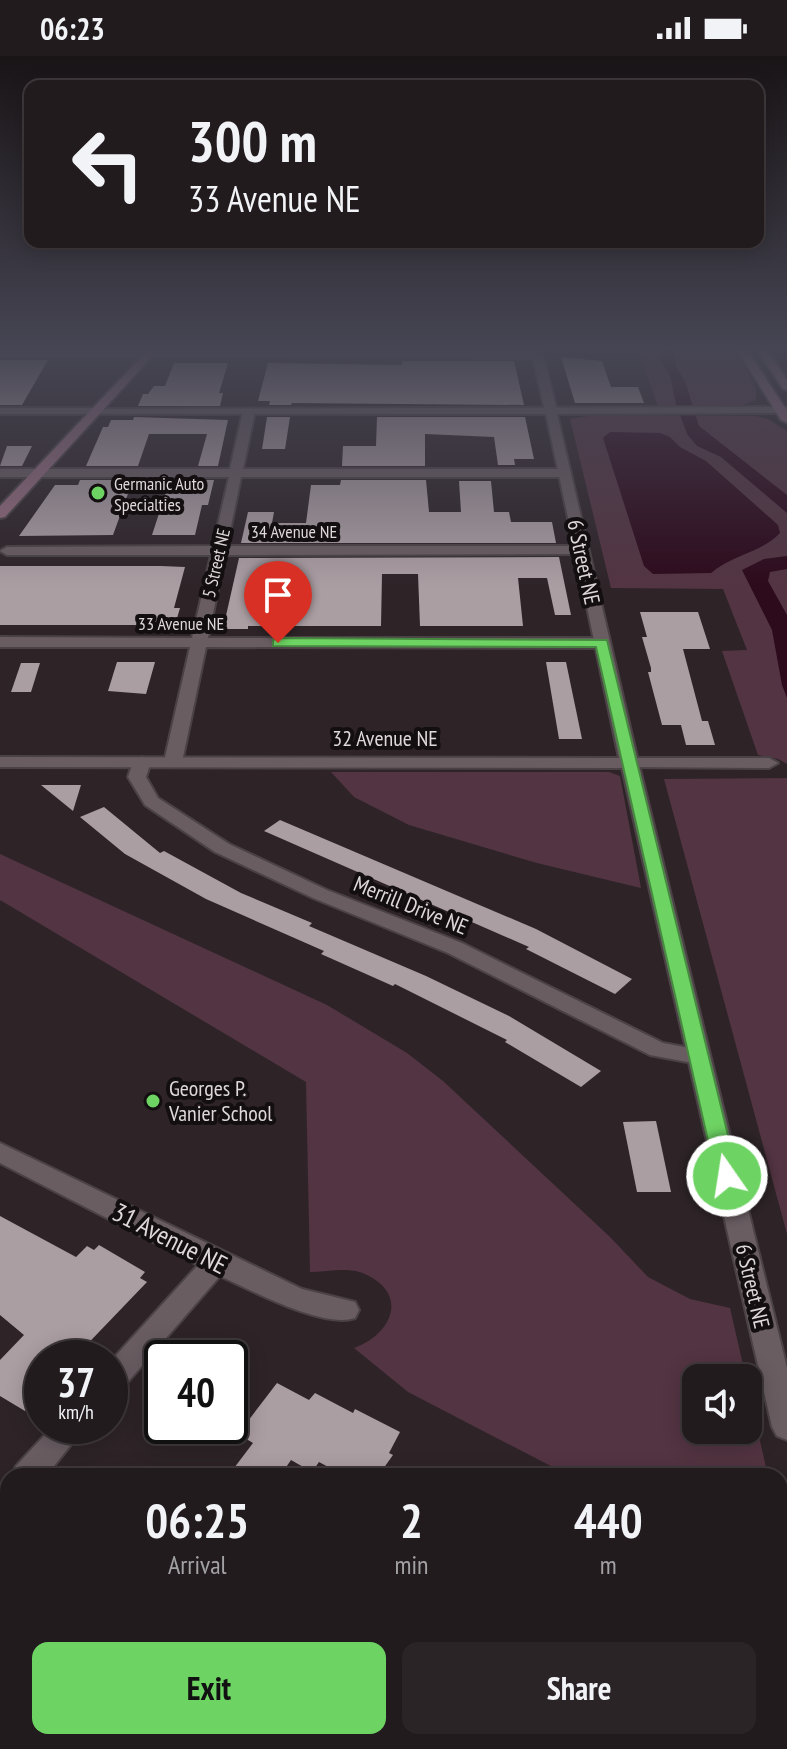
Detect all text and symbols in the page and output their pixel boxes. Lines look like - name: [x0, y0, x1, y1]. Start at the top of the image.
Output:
- text: 06:23: [40, 9, 105, 48]
- text: 300 m: [188, 105, 317, 177]
- icon: left: [56, 112, 160, 216]
- text: 33 Avenue NE: [188, 175, 361, 222]
- place label: Germanic Auto Specialties: [114, 472, 204, 516]
- marker: Germanic Auto Specialties: [89, 484, 107, 502]
- street label: 6 Street NE: [561, 517, 607, 607]
- street label: 34 Avenue NE: [251, 520, 337, 543]
- street label: 5 Street NE: [197, 526, 235, 600]
- pin: [244, 561, 312, 643]
- icon: arrive: [256, 573, 300, 617]
- street label: 33 Avenue NE: [138, 612, 224, 635]
- street label: 32 Avenue NE: [332, 724, 438, 752]
- street label: Merrill Drive NE: [350, 869, 472, 941]
- place label: Georges P. Vanier School: [168, 1074, 273, 1127]
- marker: Georges P. Vanier School: [144, 1092, 162, 1110]
- position arrow: [685, 1134, 769, 1218]
- street label: 31 Avenue NE: [107, 1195, 233, 1281]
- street label: 6 Street NE: [730, 1241, 776, 1331]
- speed limit sign: 40: [144, 1340, 248, 1444]
- text: 37: [57, 1356, 95, 1408]
- map controls: [682, 1364, 762, 1444]
- button: sound: [682, 1364, 762, 1444]
- text: km/h: [58, 1399, 94, 1425]
- text: 06:25: [145, 1489, 249, 1551]
- text: 2: [400, 1489, 423, 1551]
- text: 440: [574, 1489, 643, 1551]
- text: Arrival: [168, 1548, 227, 1581]
- text: min: [394, 1548, 428, 1581]
- text: m: [600, 1548, 617, 1581]
- button: Exit: [32, 1642, 386, 1734]
- button: Share: [402, 1642, 756, 1734]

